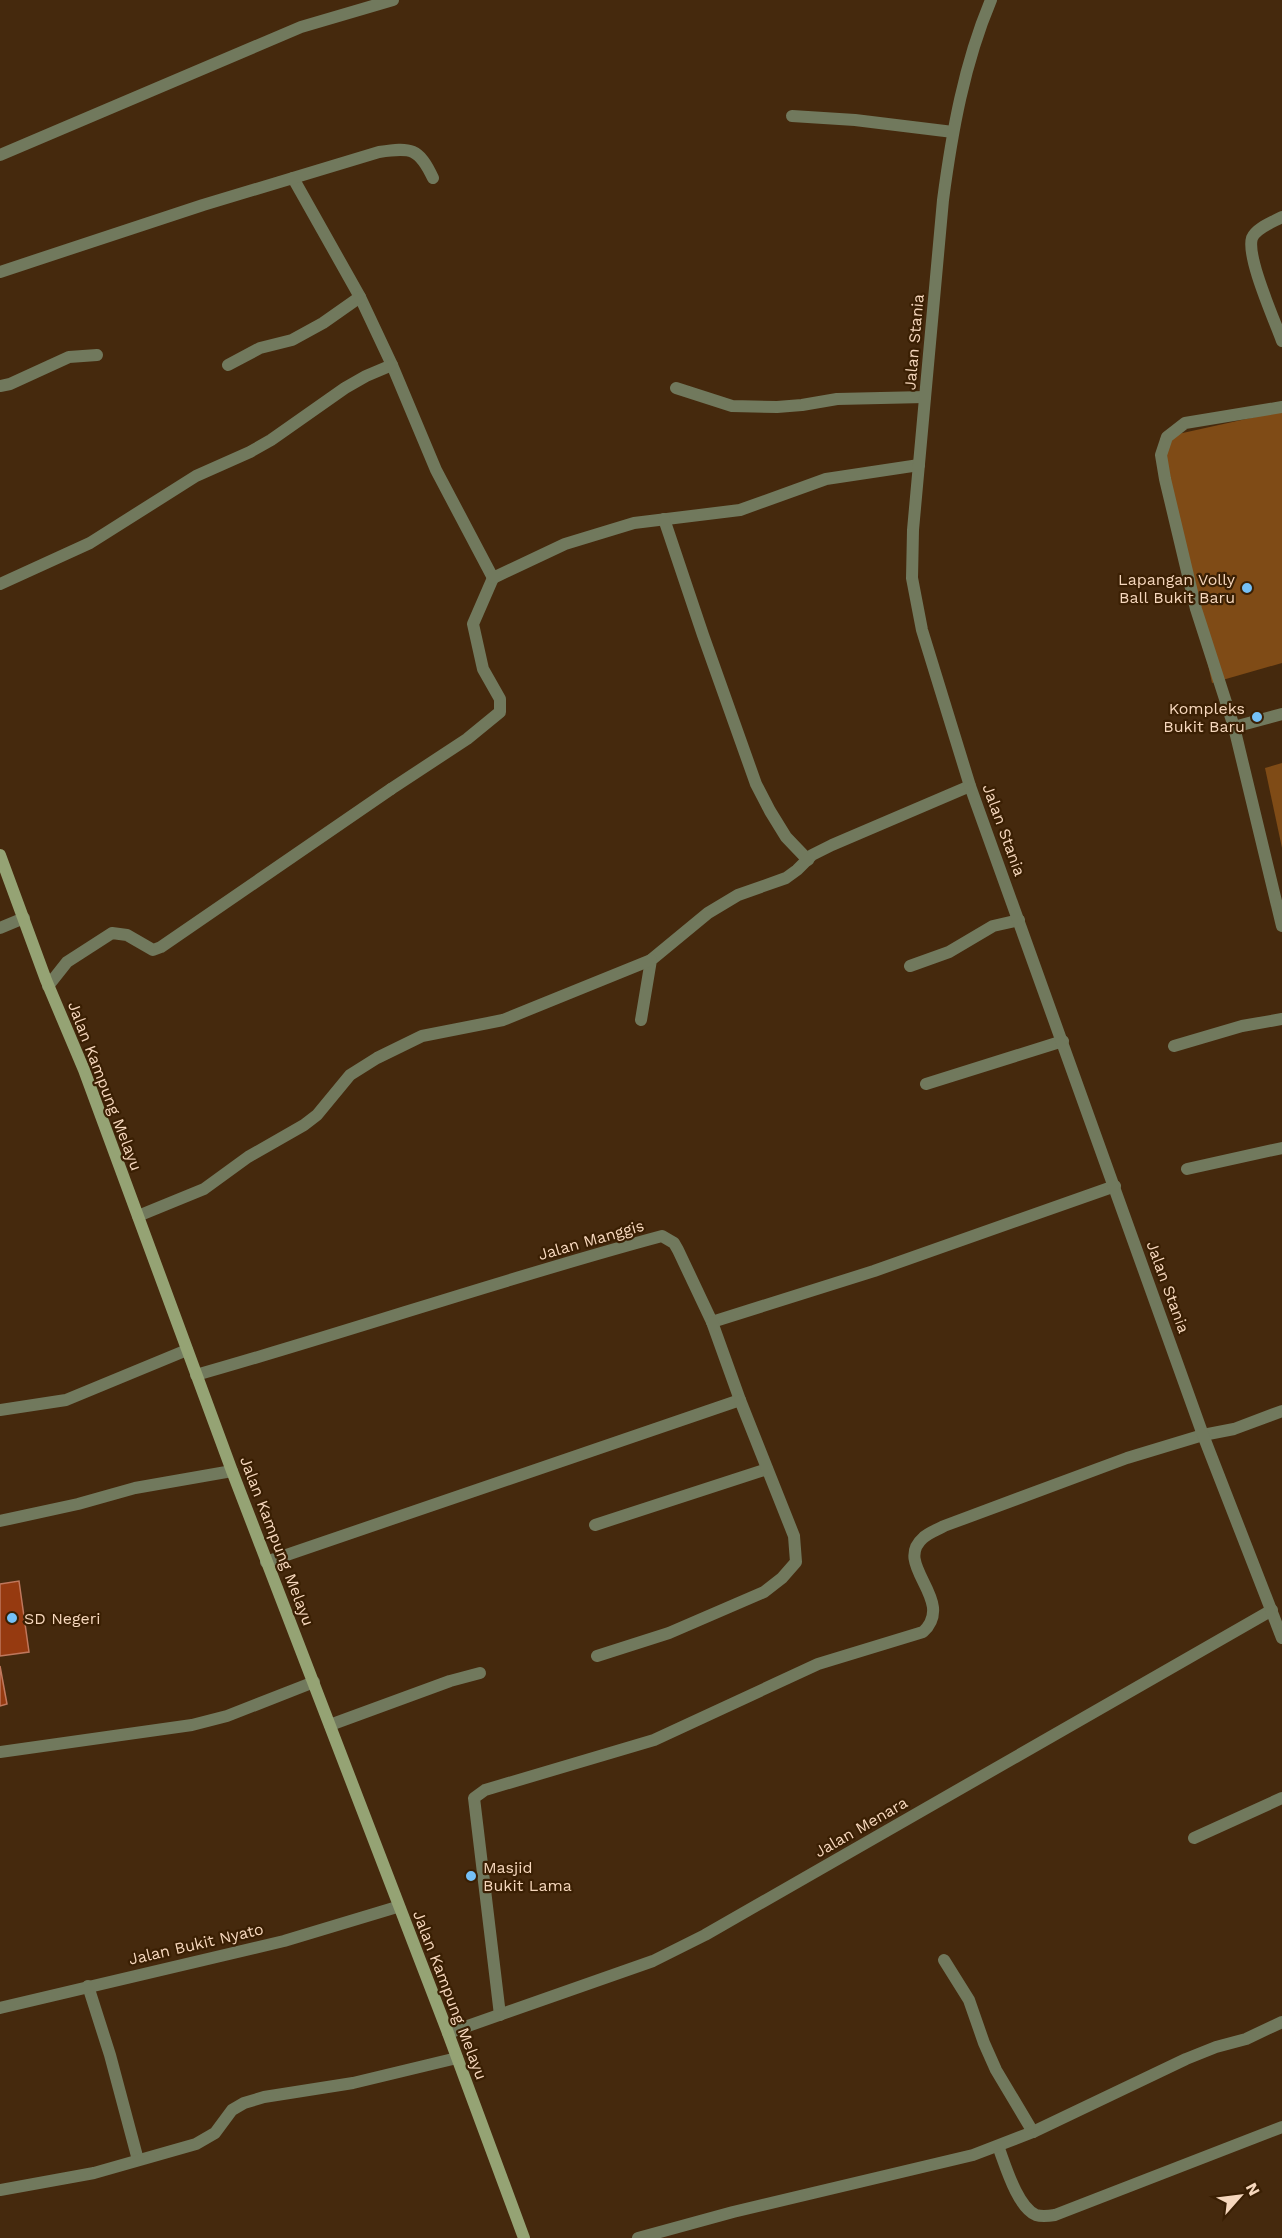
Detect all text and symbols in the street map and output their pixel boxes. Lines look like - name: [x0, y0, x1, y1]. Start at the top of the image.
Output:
- street label: Jalan Stania: [900, 293, 928, 391]
- place label: Lapangan Volly Ball Bukit Baru: [1118, 570, 1236, 607]
- marker: Lapangan Volly Ball Bukit Baru: [1240, 581, 1254, 595]
- place label: Kompleks Bukit Baru: [1163, 699, 1245, 736]
- marker: Kompleks Bukit Baru: [1250, 710, 1264, 724]
- street label: Jalan Stania: [979, 781, 1029, 879]
- street label: Jalan Kampung Melayu: [64, 999, 146, 1173]
- street label: Jalan Manggis: [536, 1216, 646, 1264]
- street label: Jalan Stania: [1143, 1238, 1193, 1336]
- street label: Jalan Kampung Melayu: [236, 1454, 318, 1628]
- place label: SD Negeri: [24, 1609, 101, 1628]
- marker: SD Negeri: [5, 1611, 19, 1625]
- street label: Jalan Menara: [811, 1793, 911, 1861]
- place label: Masjid Bukit Lama: [483, 1858, 572, 1895]
- marker: Masjid Bukit Lama: [464, 1869, 478, 1883]
- street label: Jalan Kampung Melayu: [409, 1908, 491, 2082]
- street label: Jalan Bukit Nyato: [127, 1919, 265, 1969]
- north arrow: [1210, 2166, 1270, 2226]
- text: N: [1242, 2179, 1264, 2199]

